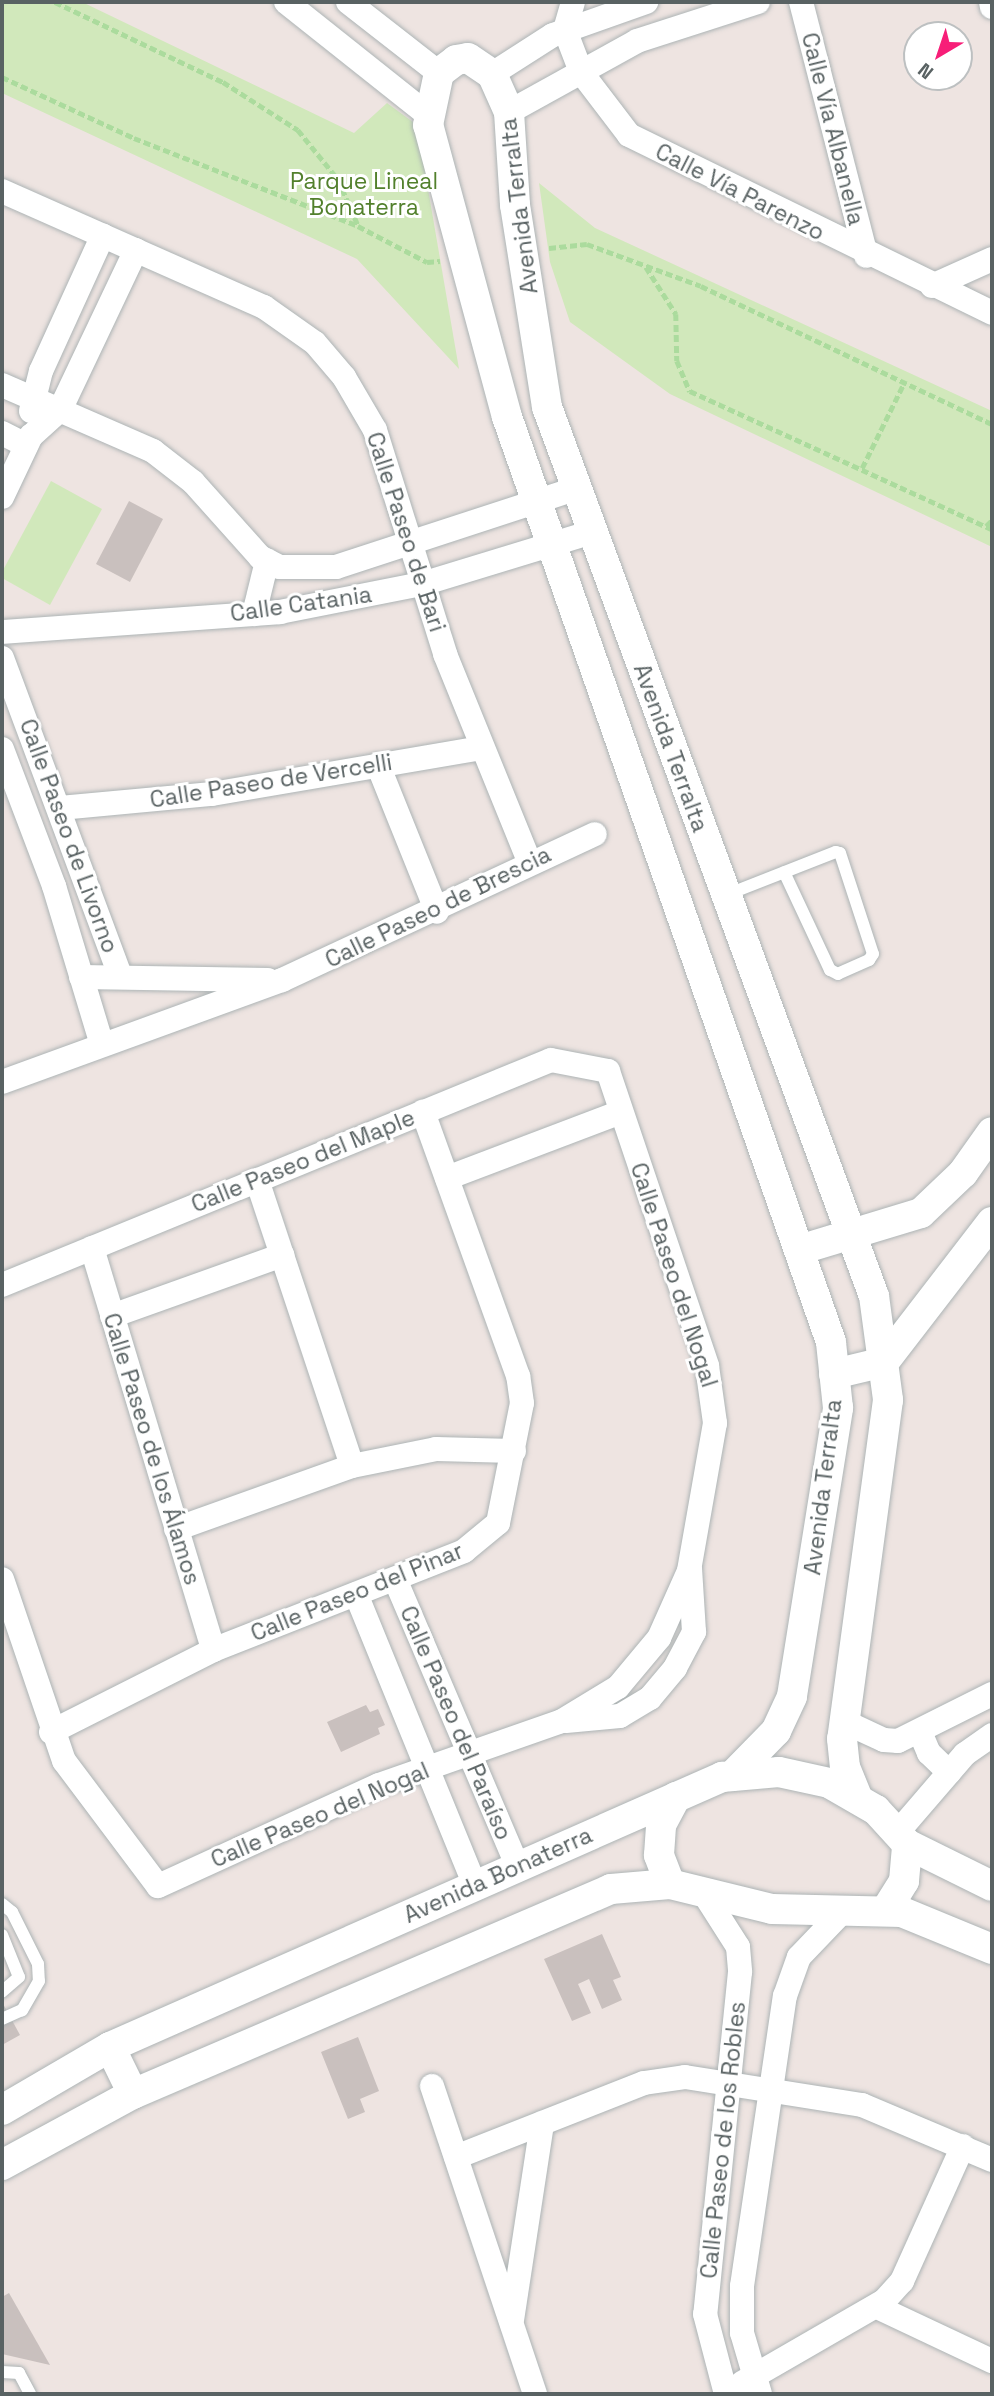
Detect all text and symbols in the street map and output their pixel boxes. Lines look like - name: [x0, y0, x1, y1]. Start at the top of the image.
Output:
- north arrow: [903, 21, 973, 91]
- street label: Calle Vía Albanella: [796, 30, 870, 228]
- text: N: [913, 57, 939, 85]
- street label: Avenida Terralta: [494, 116, 544, 296]
- street label: Calle Vía Parenzo: [651, 137, 829, 247]
- park label: Parque Lineal Bonaterra: [290, 167, 438, 221]
- street label: Calle Paseo de Bari: [361, 429, 451, 635]
- street label: Calle Catania: [228, 580, 374, 628]
- street label: Avenida Terralta: [628, 660, 714, 836]
- street label: Calle Paseo de Livorno: [14, 715, 124, 957]
- street label: Calle Paseo de Vercelli: [148, 748, 394, 814]
- street label: Calle Paseo de Brescia: [321, 840, 555, 974]
- street label: Calle Paseo del Maple: [187, 1104, 419, 1218]
- street label: Calle Paseo del Nogal: [625, 1159, 723, 1391]
- street label: Calle Paseo de los Álamos: [97, 1310, 207, 1588]
- street label: Avenida Terralta: [798, 1397, 848, 1577]
- street label: Calle Paseo del Pinar: [247, 1537, 467, 1647]
- street label: Calle Paseo del Paraíso: [394, 1602, 518, 1844]
- street label: Calle Paseo del Nogal: [207, 1756, 433, 1874]
- street label: Avenida Bonaterra: [400, 1821, 596, 1929]
- street label: Calle Paseo de los Robles: [695, 2000, 751, 2280]

